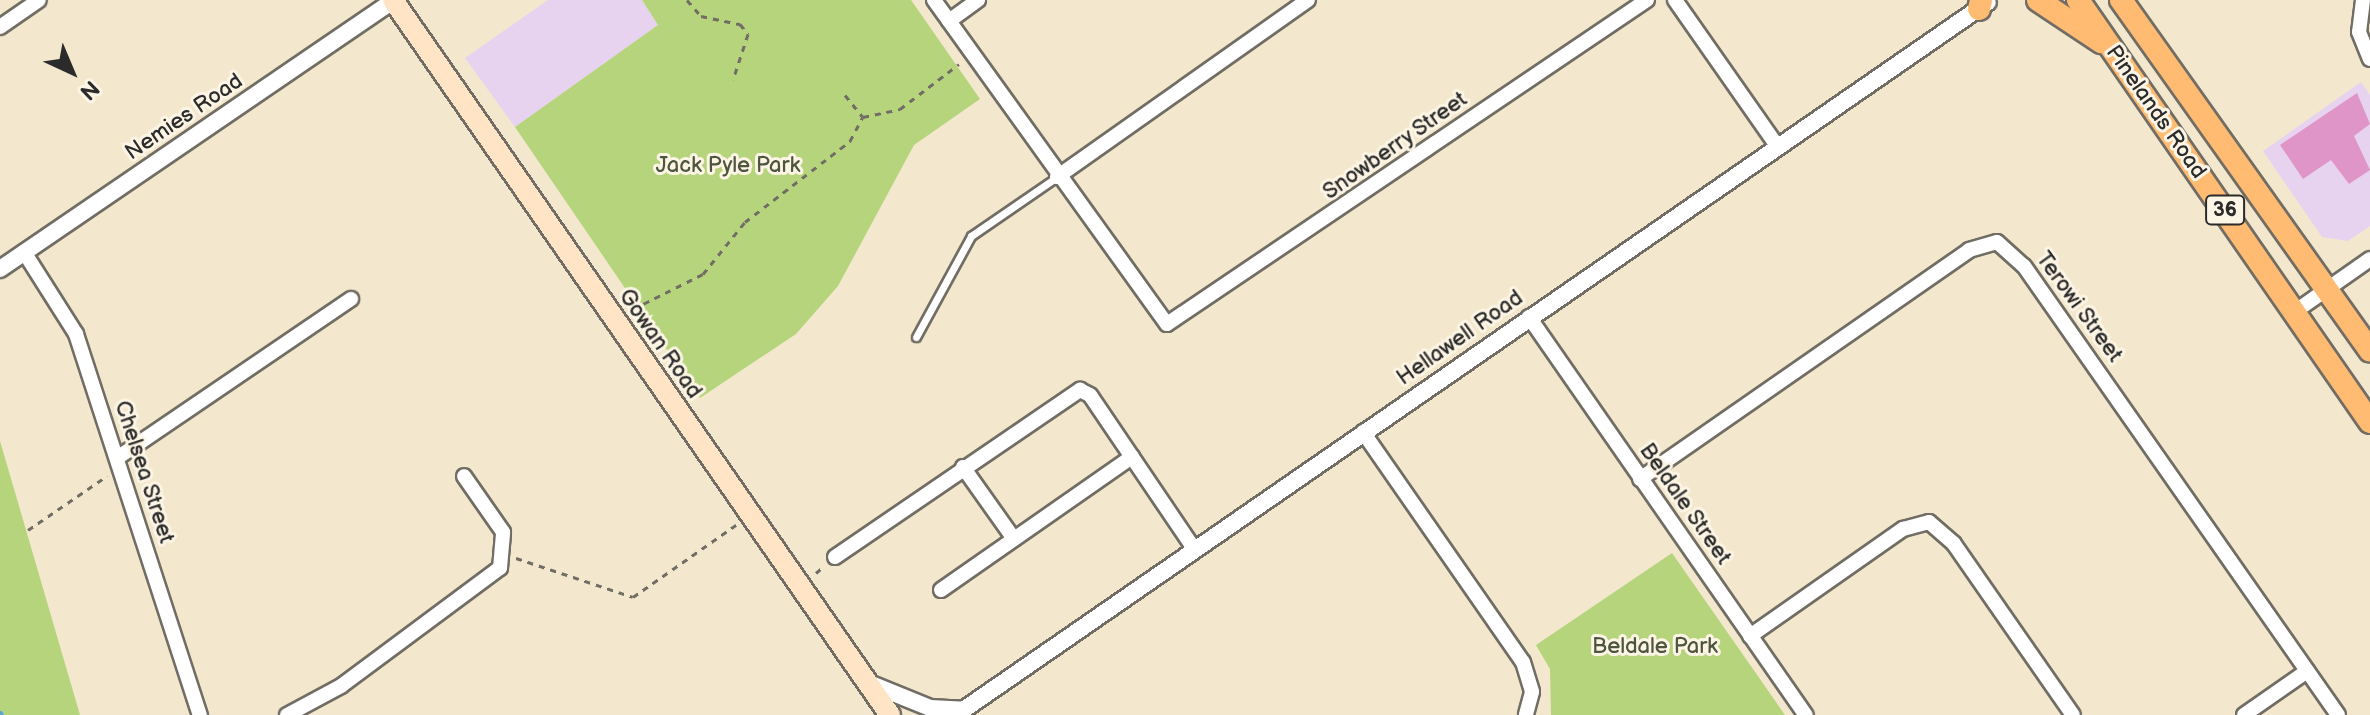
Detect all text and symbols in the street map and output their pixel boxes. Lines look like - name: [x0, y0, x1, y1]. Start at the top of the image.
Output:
- north arrow: [32, 32, 112, 112]
- street label: Pinelands Road: [2100, 40, 2212, 184]
- street label: Nemies Road: [120, 68, 248, 166]
- text: N: [74, 74, 104, 105]
- street label: Snowberry Street: [1317, 86, 1473, 206]
- park label: Jack Pyle Park: [656, 153, 800, 179]
- road number: 36: [2205, 194, 2245, 226]
- street label: Terowi Street: [2030, 247, 2128, 367]
- street label: Gowan Road: [613, 284, 707, 404]
- street label: Hellawell Road: [1392, 285, 1528, 391]
- street label: Chelsea Street: [109, 397, 179, 547]
- street label: Beldale Street: [1633, 438, 1737, 570]
- park label: Beldale Park: [1592, 634, 1718, 660]

